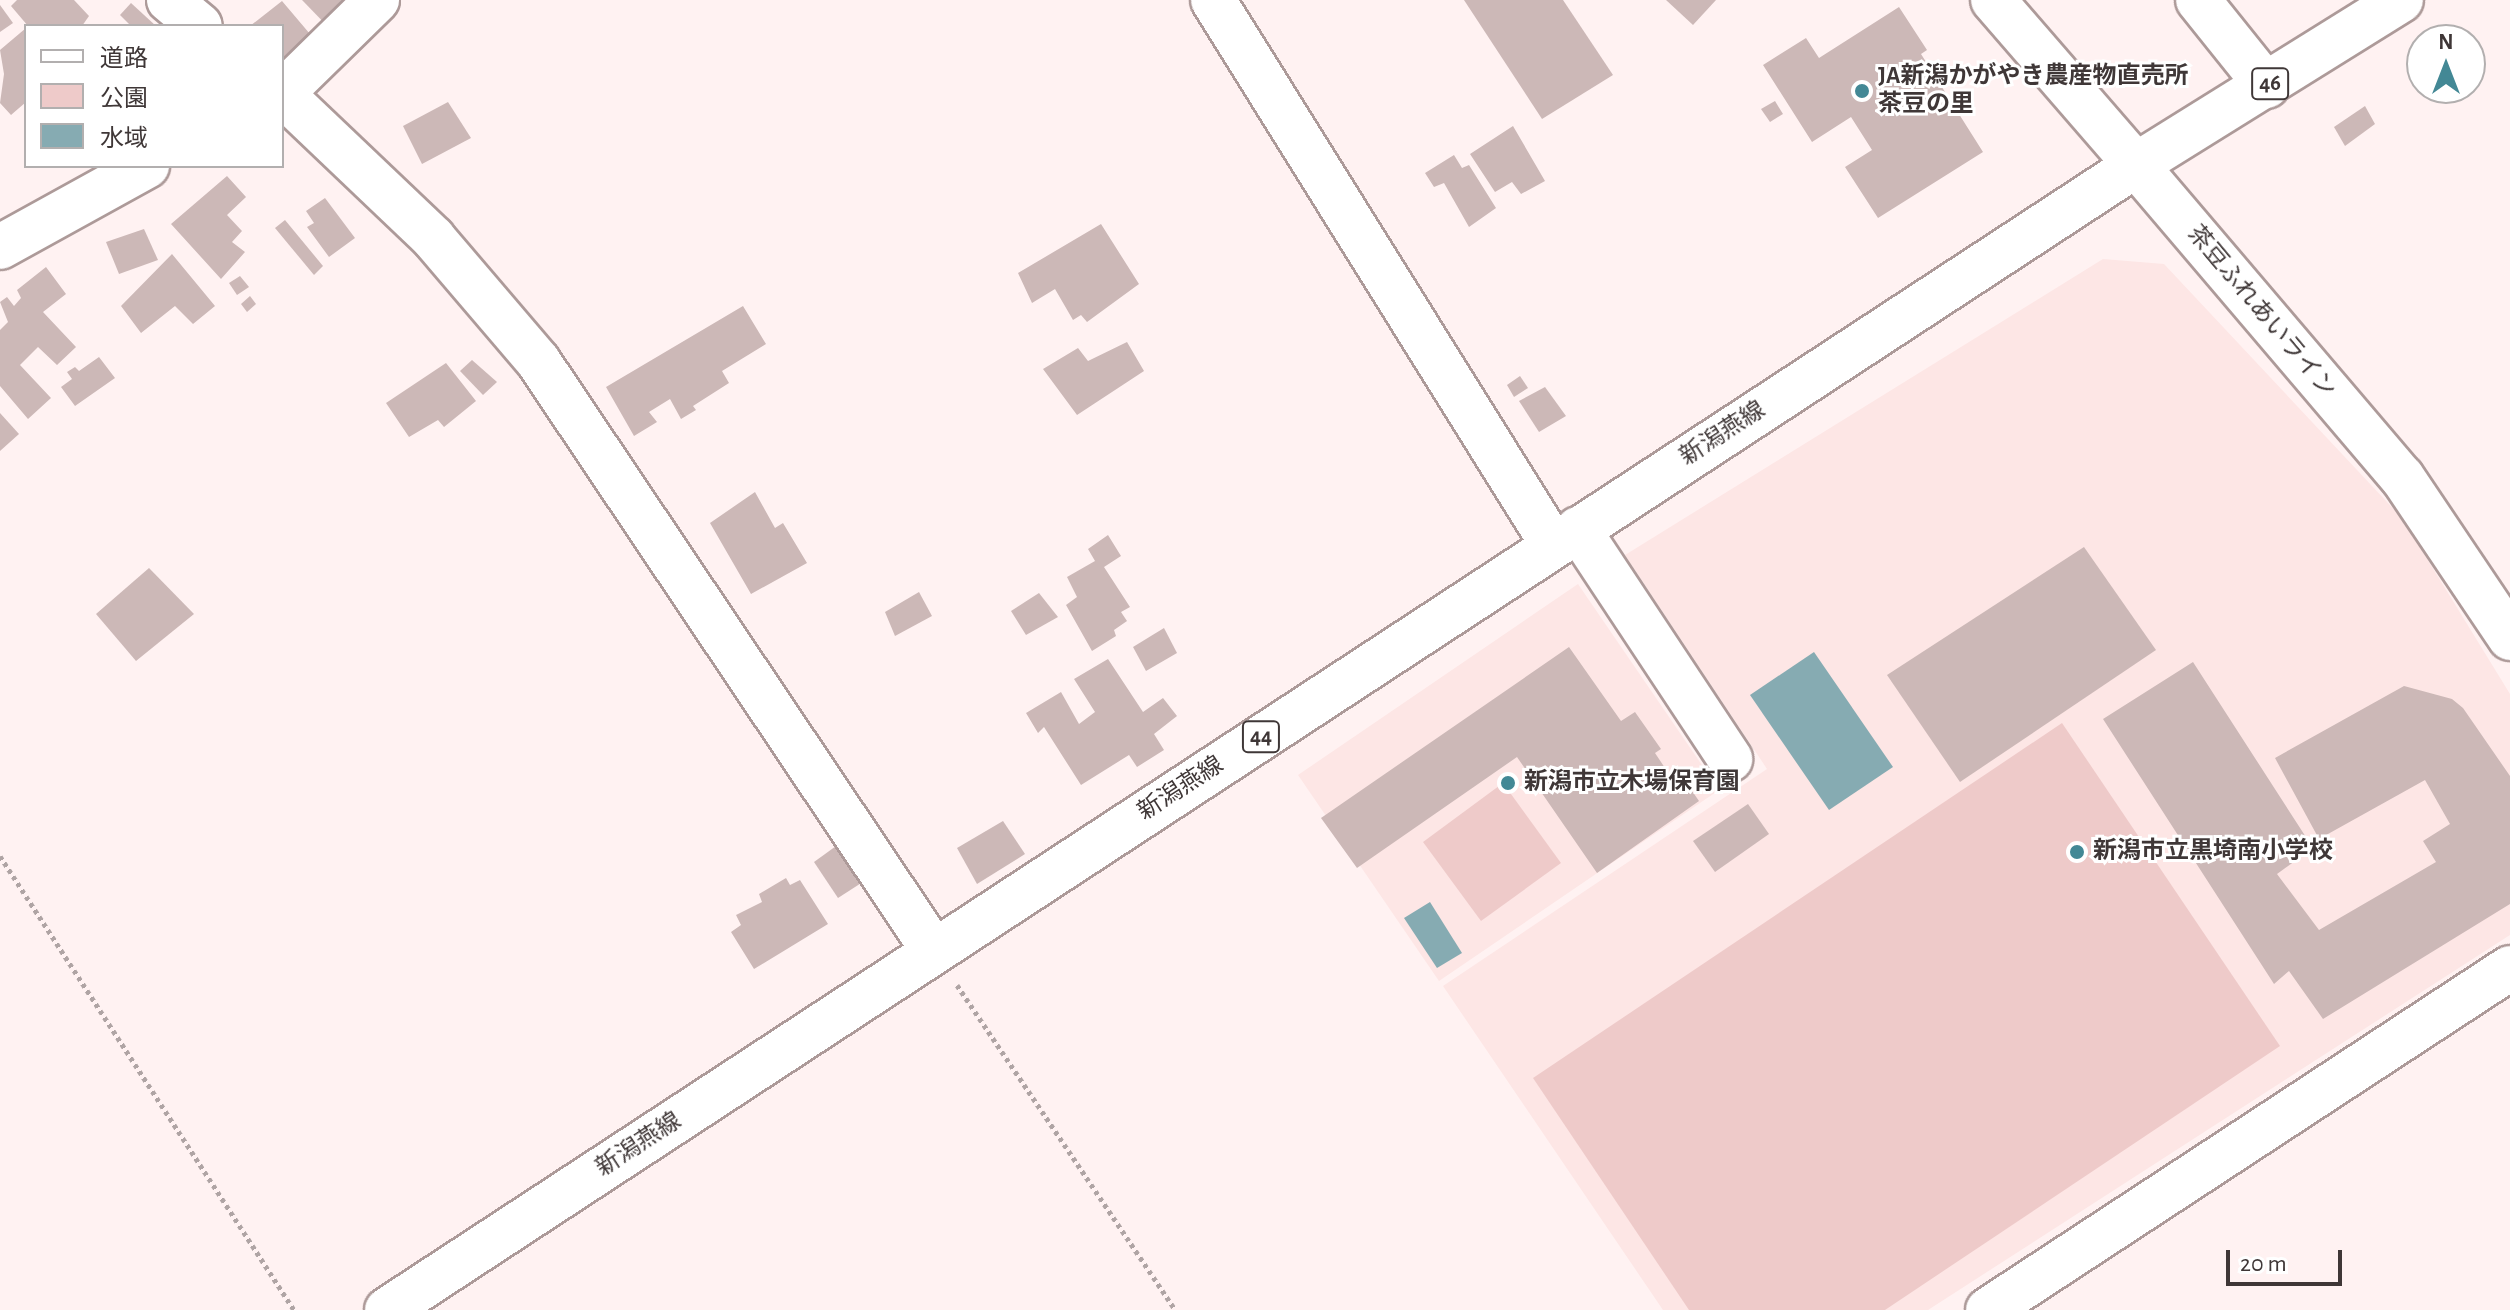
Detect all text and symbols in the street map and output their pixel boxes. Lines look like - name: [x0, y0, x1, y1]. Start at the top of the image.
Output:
- legend: [24, 24, 284, 168]
- north arrow: [2406, 24, 2486, 104]
- text: N: [2438, 31, 2454, 53]
- text: 道路: [100, 47, 148, 71]
- place label: JA新潟かがやき農産物直売所 茶豆の里: [1878, 63, 2188, 119]
- road number: 46: [2250, 66, 2290, 102]
- marker: JA新潟かがやき農産物直売所 茶豆の里: [1853, 82, 1871, 100]
- text: 公園: [100, 87, 148, 111]
- text: 水域: [100, 127, 148, 151]
- street label: 茶豆ふれあいライン: [2181, 220, 2341, 404]
- street label: 新潟燕線: [1675, 396, 1771, 472]
- road number: 44: [1241, 719, 1281, 755]
- street label: 新潟燕線: [1133, 751, 1229, 827]
- place label: 新潟市立木場保育園: [1524, 769, 1740, 797]
- marker: 新潟市立木場保育園: [1499, 774, 1517, 792]
- place label: 新潟市立黒埼南小学校: [2093, 838, 2333, 866]
- marker: 新潟市立黒埼南小学校: [2068, 843, 2086, 861]
- street label: 新潟燕線: [591, 1107, 687, 1183]
- scale bar: [2230, 1234, 2346, 1284]
- text: 20 m: [2240, 1252, 2287, 1276]

